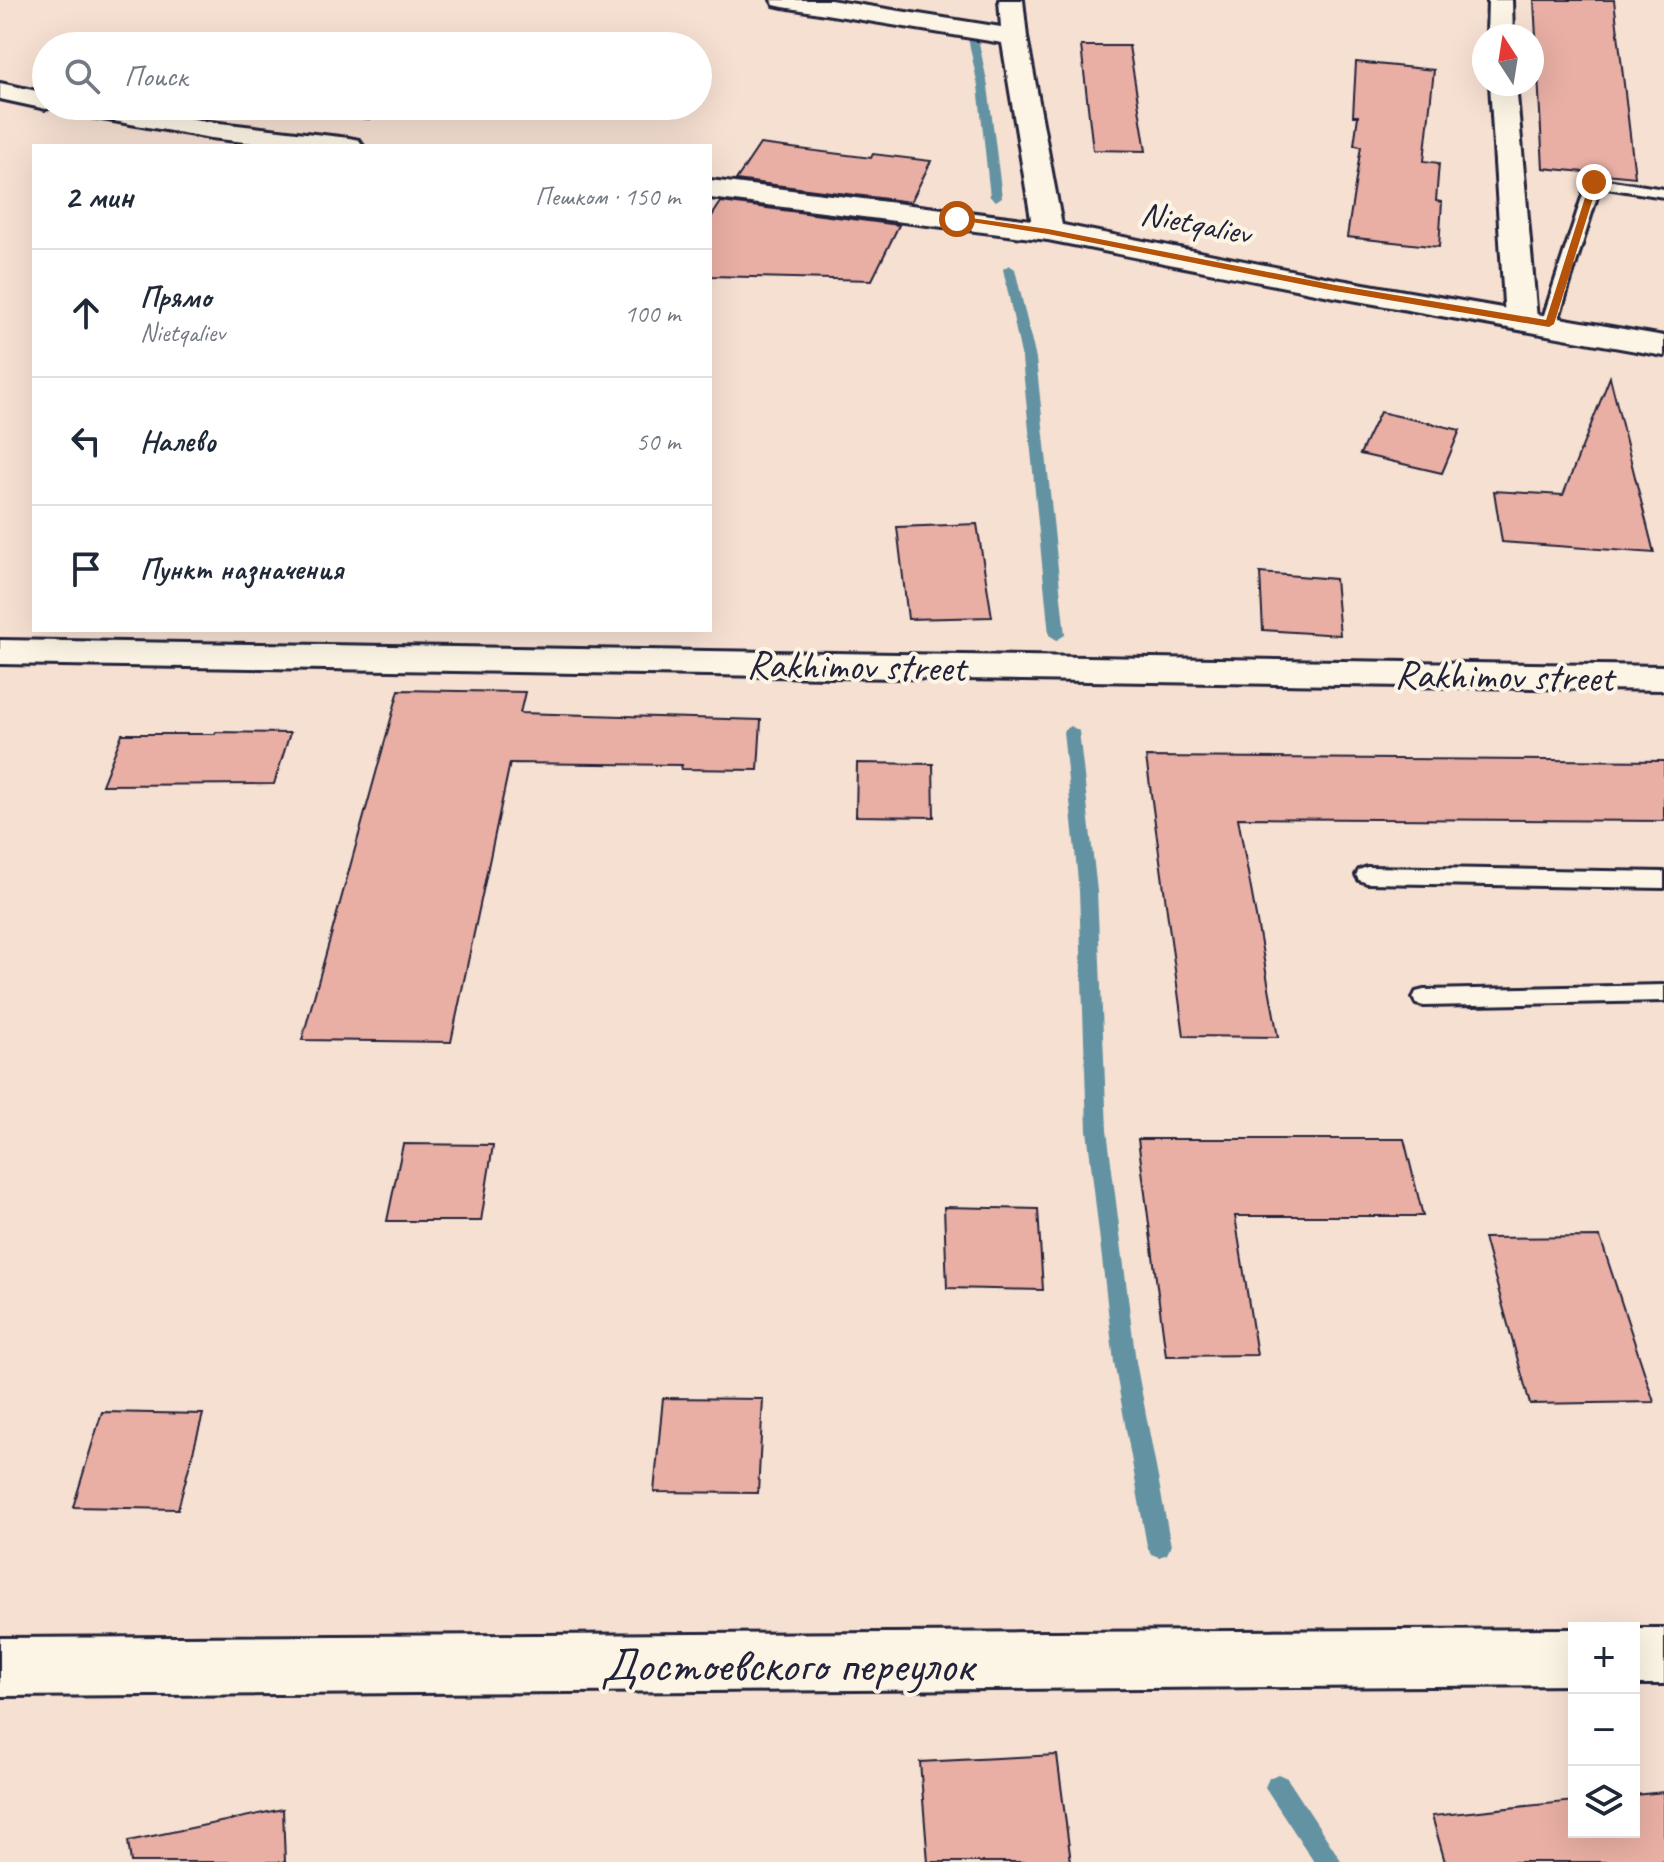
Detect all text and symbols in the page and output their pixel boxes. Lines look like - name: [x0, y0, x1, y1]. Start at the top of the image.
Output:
- north arrow: [1472, 24, 1544, 96]
- search box: [32, 32, 712, 120]
- icon: search: [60, 54, 104, 98]
- text: Поиск: [124, 57, 187, 95]
- route end: [1576, 164, 1612, 200]
- text: 2 мин: [64, 175, 133, 218]
- text: Пешком · 150 m: [535, 180, 680, 213]
- street label: Nietqaliev: [1137, 191, 1257, 255]
- route start: [939, 201, 975, 237]
- text: Прямо: [140, 278, 211, 316]
- icon: ahead: [64, 291, 108, 335]
- text: 100 m: [624, 297, 680, 330]
- text: Nietqaliev: [140, 316, 225, 349]
- icon: left: [64, 419, 108, 463]
- text: Налево: [140, 422, 216, 460]
- text: 50 m: [636, 425, 680, 458]
- icon: arrive: [64, 547, 108, 591]
- text: Пункт назначения: [140, 550, 343, 588]
- street label: Rakhimov street: [746, 639, 970, 693]
- street label: Rakhimov street: [1394, 649, 1618, 703]
- map controls: [1568, 1622, 1640, 1838]
- button: +: [1568, 1622, 1640, 1694]
- street label: Достоевского переулок: [601, 1635, 978, 1695]
- button: −: [1568, 1694, 1640, 1766]
- button: layers: [1568, 1766, 1640, 1838]

